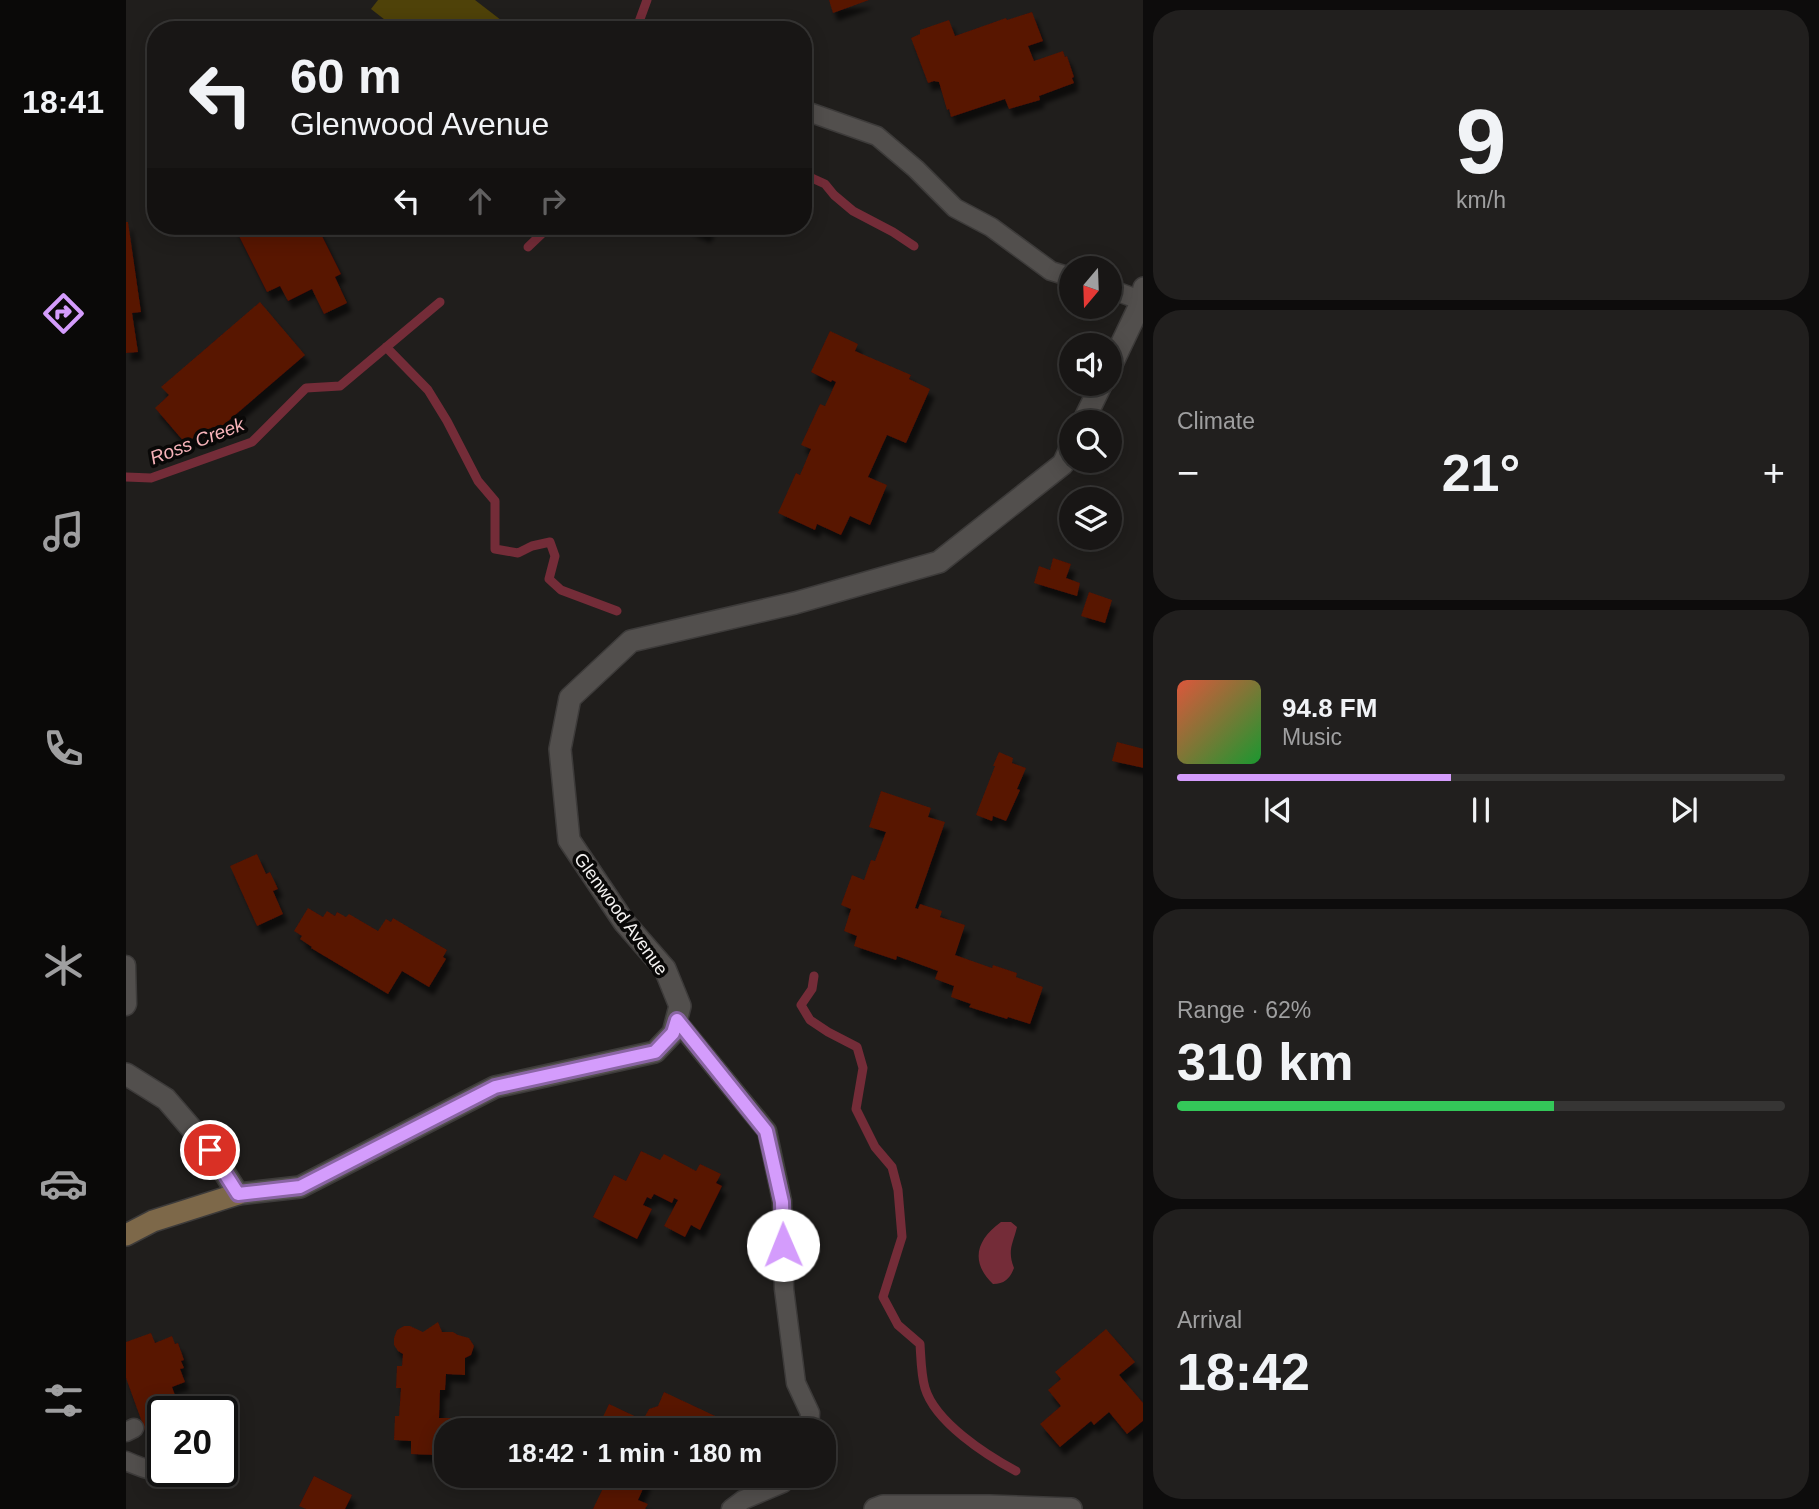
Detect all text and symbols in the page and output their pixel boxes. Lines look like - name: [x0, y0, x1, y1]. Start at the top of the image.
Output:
- icon: left: [175, 49, 266, 140]
- text: 60 m: [290, 49, 402, 103]
- text: 18:41: [22, 84, 104, 120]
- text: 9: [1456, 91, 1506, 192]
- text: Glenwood Avenue: [290, 106, 549, 142]
- icon: left: [388, 182, 426, 220]
- icon: ahead: [461, 182, 499, 220]
- icon: right: [534, 182, 572, 220]
- text: km/h: [1456, 187, 1506, 213]
- north arrow: [1059, 256, 1122, 318]
- map controls: [1059, 256, 1122, 550]
- icon: directions: [39, 289, 88, 338]
- button: sound: [1059, 333, 1122, 396]
- text: Climate: [1177, 408, 1255, 434]
- button: search: [1059, 410, 1122, 473]
- water label: Ross Creek: [147, 413, 248, 469]
- text: 21°: [1442, 444, 1520, 502]
- text: −: [1177, 452, 1199, 494]
- text: +: [1763, 452, 1785, 494]
- button: layers: [1059, 487, 1122, 550]
- icon: music: [39, 507, 88, 556]
- text: 94.8 FM: [1282, 693, 1377, 723]
- icon: phone: [39, 724, 88, 773]
- text: Music: [1282, 724, 1342, 750]
- icon: previous: [1259, 791, 1297, 829]
- icon: pause: [1462, 791, 1500, 829]
- icon: next: [1665, 791, 1703, 829]
- street label: Glenwood Avenue: [570, 849, 672, 979]
- icon: climate: [39, 941, 88, 990]
- text: Range · 62%: [1177, 997, 1311, 1023]
- text: 310 km: [1177, 1033, 1353, 1091]
- pin: [180, 1120, 240, 1180]
- icon: arrive: [191, 1131, 229, 1169]
- icon: car: [39, 1159, 88, 1208]
- position arrow: [746, 1208, 820, 1282]
- text: Arrival: [1177, 1307, 1242, 1333]
- text: 18:42: [1177, 1343, 1310, 1401]
- icon: filters: [39, 1376, 88, 1425]
- speed limit sign: 20: [147, 1396, 238, 1487]
- text: 18:42 · 1 min · 180 m: [508, 1438, 762, 1468]

